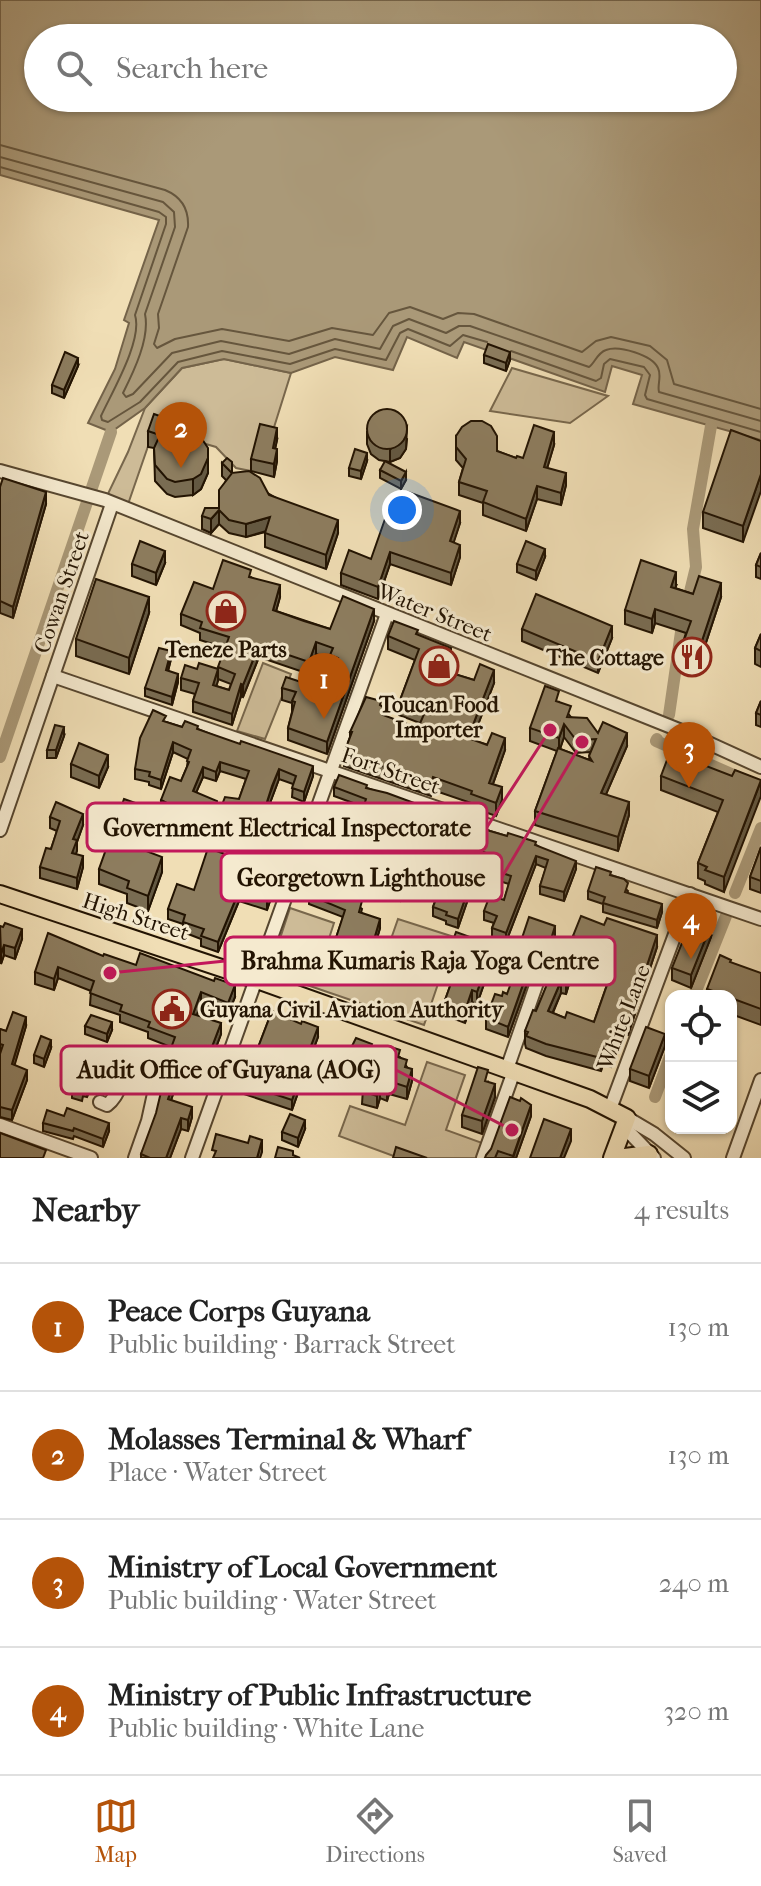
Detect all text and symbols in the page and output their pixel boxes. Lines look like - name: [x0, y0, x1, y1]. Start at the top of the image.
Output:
- search box: [24, 24, 737, 112]
- icon: search: [52, 46, 96, 90]
- text: Search here: [116, 51, 268, 86]
- pin: 2: [155, 402, 207, 468]
- your location: [382, 490, 422, 530]
- street label: Cowan Street: [29, 528, 95, 657]
- street label: Water Street: [373, 578, 496, 648]
- shop icon: Teneze Parts: [205, 590, 247, 632]
- restaurant icon: The Cottage: [671, 636, 713, 678]
- place label: Teneze Parts: [164, 637, 287, 663]
- shop icon: Toucan Food Importer: [418, 645, 460, 687]
- place label: The Cottage: [545, 645, 664, 671]
- pin: 1: [298, 653, 350, 719]
- place label: Toucan Food Importer: [378, 692, 500, 743]
- pin: 3: [663, 722, 715, 788]
- street label: Fort Street: [338, 742, 444, 800]
- callout: Government Electrical Inspectorate: [87, 803, 487, 851]
- text: Government Electrical Inspectorate: [103, 814, 471, 842]
- callout: Georgetown Lighthouse: [221, 853, 502, 901]
- text: Georgetown Lighthouse: [237, 864, 485, 892]
- street label: High Street: [79, 887, 192, 946]
- pin: 4: [665, 893, 717, 959]
- callout: Brahma Kumaris Raja Yoga Centre: [225, 937, 615, 985]
- text: Brahma Kumaris Raja Yoga Centre: [241, 947, 599, 975]
- street label: White Lane: [592, 961, 656, 1075]
- public building icon: Guyana Civil Aviation Authority: [151, 988, 193, 1030]
- map controls: [665, 990, 737, 1134]
- button: locate: [665, 990, 737, 1062]
- place label: Guyana Civil Aviation Authority: [200, 997, 504, 1023]
- callout: Audit Office of Guyana (AOG): [61, 1046, 396, 1094]
- text: Audit Office of Guyana (AOG): [75, 1056, 381, 1084]
- button: layers: [665, 1062, 737, 1134]
- text: Nearby: [32, 1190, 139, 1230]
- text: 4 results: [634, 1195, 729, 1226]
- text: Peace Corps Guyana: [108, 1294, 370, 1329]
- text: 1: [53, 1312, 63, 1343]
- text: 130 m: [668, 1312, 729, 1343]
- text: Public building · Barrack Street: [108, 1329, 456, 1360]
- text: Molasses Terminal & Wharf: [108, 1422, 466, 1457]
- text: 2: [51, 1440, 65, 1471]
- text: 130 m: [668, 1440, 729, 1471]
- text: Place · Water Street: [108, 1457, 327, 1488]
- text: Ministry of Local Government: [108, 1550, 497, 1585]
- text: 3: [53, 1568, 63, 1599]
- text: 240 m: [659, 1568, 729, 1599]
- text: Public building · Water Street: [108, 1585, 437, 1616]
- text: Ministry of Public Infrastructure: [108, 1678, 531, 1713]
- text: 4: [50, 1696, 66, 1727]
- text: 320 m: [663, 1696, 729, 1727]
- text: Public building · White Lane: [108, 1713, 424, 1744]
- tab: Map: [94, 1794, 138, 1868]
- tab: Directions: [326, 1794, 425, 1868]
- tab: Saved: [613, 1794, 667, 1868]

